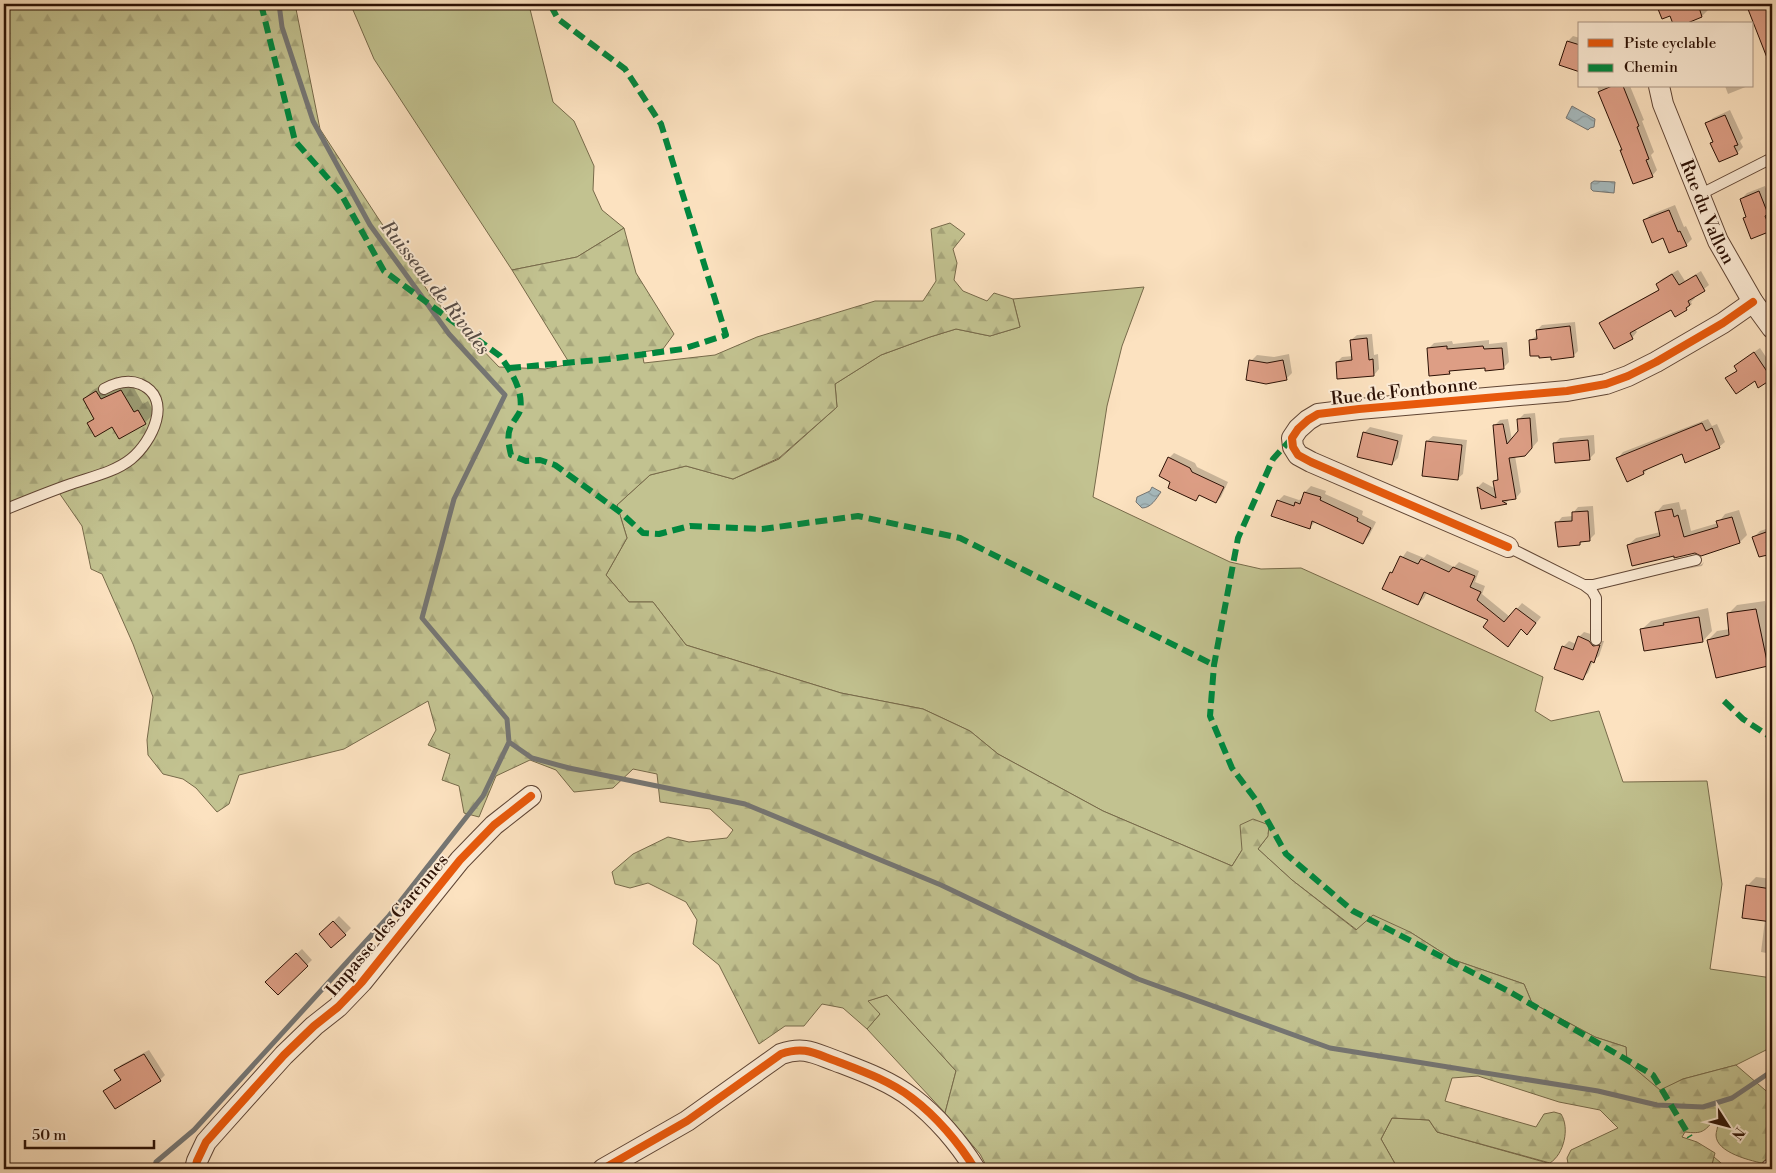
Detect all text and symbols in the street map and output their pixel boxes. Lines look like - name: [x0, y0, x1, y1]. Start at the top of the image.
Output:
- legend: [1578, 22, 1754, 88]
- text: Piste cyclable: [1624, 34, 1716, 53]
- text: Chemin: [1624, 58, 1678, 77]
- street label: Rue du Vallon: [1674, 156, 1740, 269]
- water label: Ruisseau de Rivales: [375, 215, 495, 359]
- street label: Rue de Fontbonne: [1330, 372, 1479, 411]
- street label: Impasse des Garennes: [321, 849, 454, 1001]
- north arrow: [1704, 1100, 1754, 1150]
- scale bar: [25, 1118, 154, 1150]
- text: N: [1727, 1123, 1748, 1143]
- text: 50 m: [32, 1126, 66, 1145]

